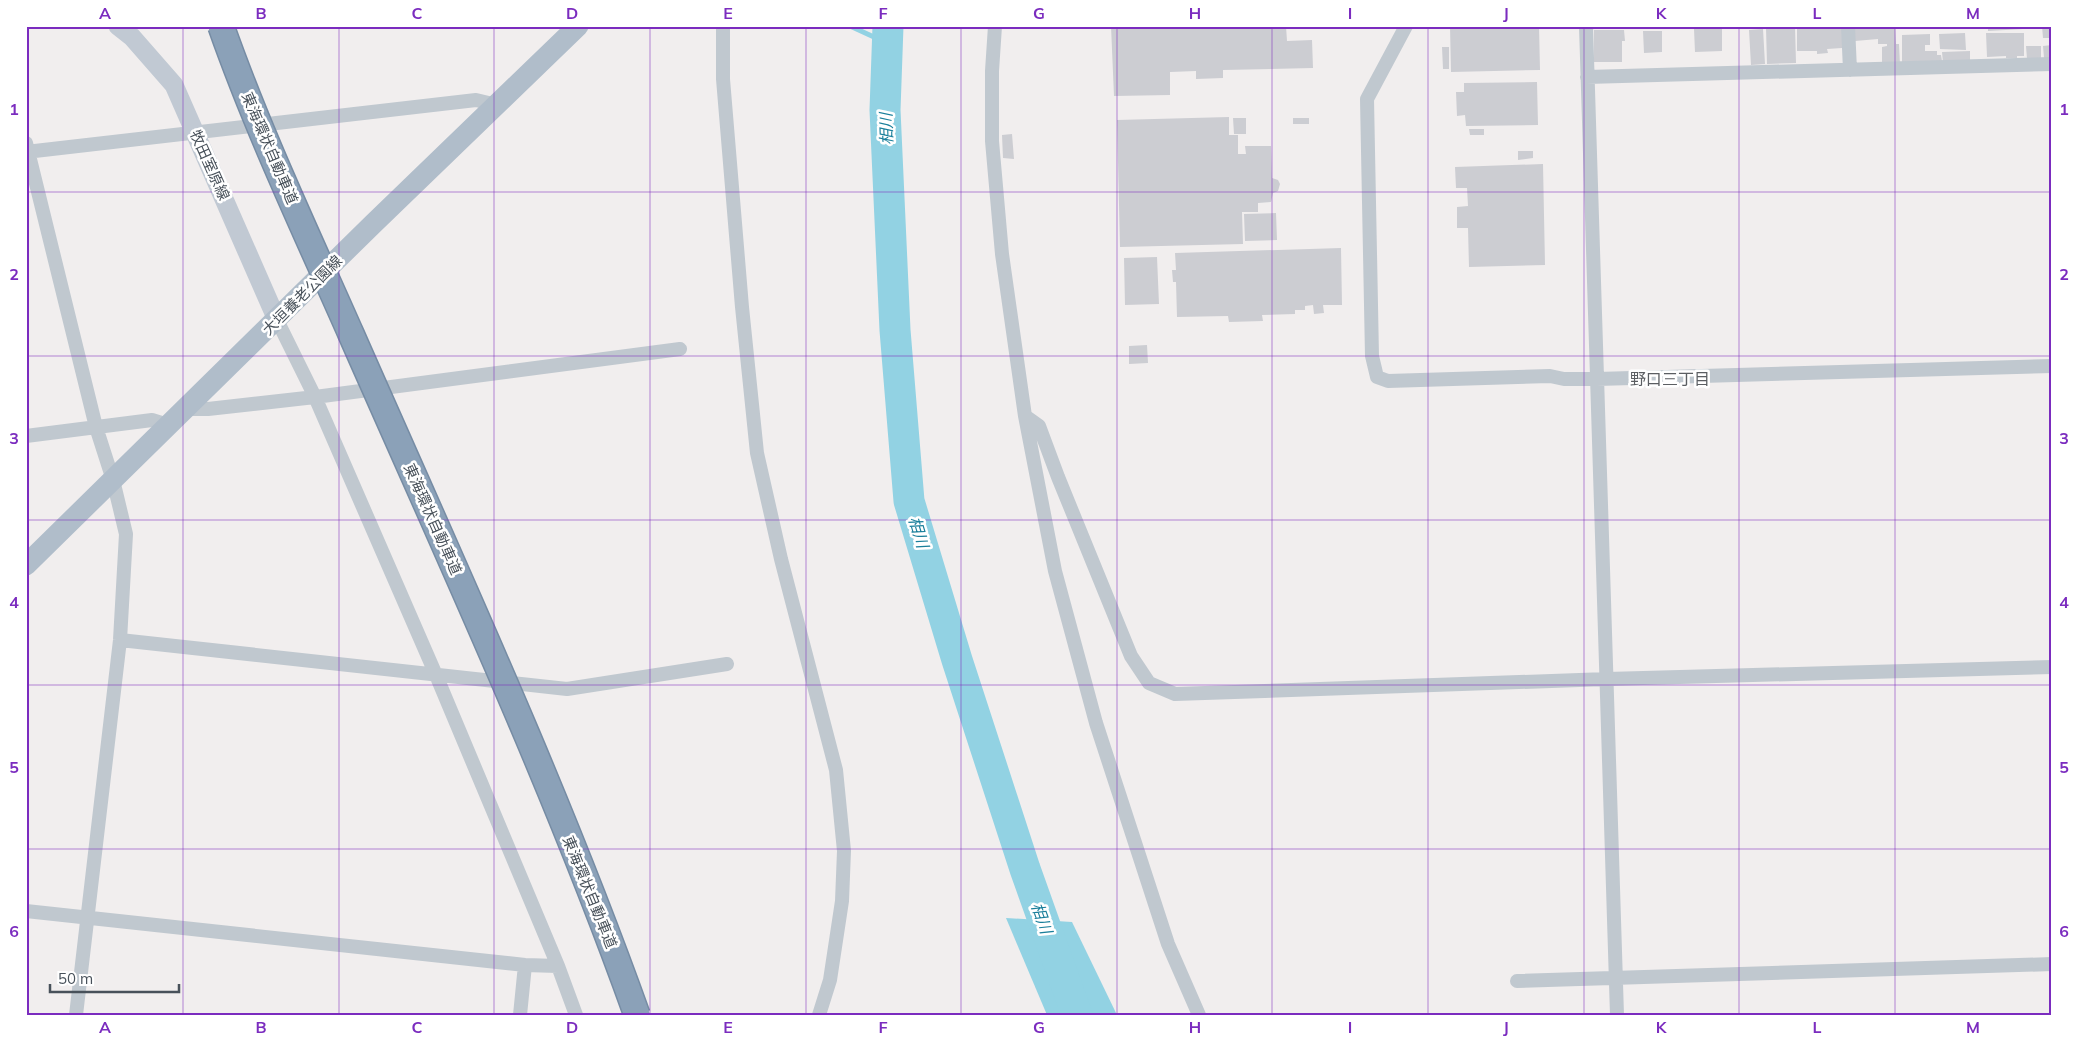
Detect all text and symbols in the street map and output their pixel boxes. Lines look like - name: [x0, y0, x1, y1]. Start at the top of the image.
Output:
- text: A: [99, 3, 111, 23]
- text: B: [255, 3, 267, 23]
- text: C: [412, 3, 423, 23]
- text: D: [566, 3, 578, 23]
- text: E: [723, 3, 733, 23]
- text: F: [878, 3, 888, 23]
- text: G: [1033, 3, 1045, 23]
- text: H: [1189, 3, 1201, 23]
- text: I: [1348, 3, 1352, 23]
- text: J: [1503, 3, 1509, 23]
- text: K: [1656, 3, 1668, 23]
- text: L: [1813, 3, 1822, 23]
- text: M: [1966, 3, 1980, 23]
- street label: 東海環状自動車道: [238, 89, 302, 207]
- text: 1: [9, 99, 19, 119]
- text: 1: [2059, 99, 2069, 119]
- water label: 相川: [875, 111, 897, 145]
- street label: 牧田室原線: [186, 127, 234, 203]
- street label: 大垣養老公園線: [258, 251, 346, 339]
- text: 2: [9, 264, 19, 284]
- text: 2: [2059, 264, 2069, 284]
- district label: 野口三丁目: [1630, 369, 1710, 389]
- text: 3: [9, 428, 19, 448]
- text: 3: [2059, 428, 2069, 448]
- street label: 東海環状自動車道: [400, 460, 466, 578]
- water label: 相川: [905, 514, 934, 552]
- text: 4: [9, 592, 19, 612]
- text: 4: [2059, 592, 2069, 612]
- text: 5: [9, 757, 19, 777]
- text: 5: [2059, 757, 2069, 777]
- street label: 東海環状自動車道: [559, 833, 621, 951]
- water label: 相川: [1027, 900, 1058, 938]
- text: 6: [9, 921, 19, 941]
- text: 6: [2059, 921, 2069, 941]
- scale bar: [50, 961, 179, 993]
- text: 50 m: [58, 969, 93, 988]
- text: A: [99, 1017, 111, 1037]
- text: B: [255, 1017, 267, 1037]
- text: C: [412, 1017, 423, 1037]
- text: D: [566, 1017, 578, 1037]
- text: E: [723, 1017, 733, 1037]
- text: F: [878, 1017, 888, 1037]
- text: G: [1033, 1017, 1045, 1037]
- text: H: [1189, 1017, 1201, 1037]
- text: I: [1348, 1017, 1352, 1037]
- text: J: [1503, 1017, 1509, 1037]
- text: K: [1656, 1017, 1668, 1037]
- text: L: [1813, 1017, 1822, 1037]
- text: M: [1966, 1017, 1980, 1037]

